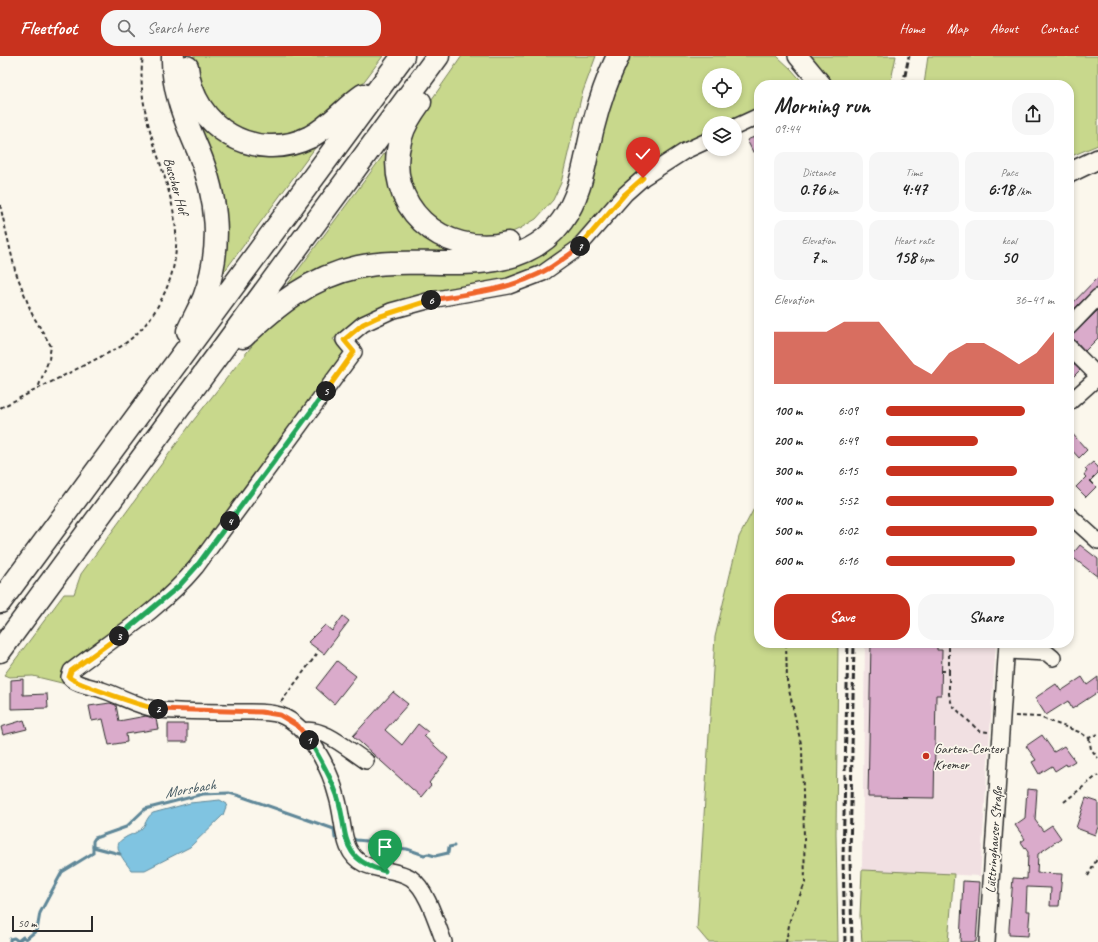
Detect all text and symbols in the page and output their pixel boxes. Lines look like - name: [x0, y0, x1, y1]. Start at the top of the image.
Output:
- search box: [101, 10, 381, 46]
- text: Fleetfoot: [20, 16, 77, 40]
- icon: search: [115, 17, 137, 39]
- text: Search here: [147, 19, 208, 38]
- text: Home: [899, 20, 925, 37]
- text: Map: [947, 20, 968, 37]
- text: About: [990, 20, 1018, 37]
- text: Contact: [1040, 20, 1078, 37]
- map controls: [702, 68, 742, 156]
- button: locate: [702, 68, 742, 108]
- text: Morning run: [774, 92, 870, 120]
- button: share: [1012, 93, 1054, 135]
- button: layers: [702, 116, 742, 156]
- text: 09:44: [774, 121, 800, 137]
- pin: [626, 137, 660, 178]
- icon: check: [632, 143, 654, 165]
- street label: Buscher Hof: [160, 156, 193, 219]
- text: Distance: [802, 165, 835, 179]
- text: Time: [906, 165, 922, 179]
- text: Pace: [1001, 165, 1018, 179]
- text: 0.76: [799, 179, 825, 200]
- text: 4:47: [901, 179, 927, 200]
- text: 6:18: [987, 179, 1014, 200]
- text: km: [825, 184, 839, 198]
- text: /km: [1014, 184, 1031, 198]
- text: Elevation: [802, 233, 836, 247]
- text: Heart rate: [894, 233, 934, 247]
- text: kcal: [1002, 233, 1017, 247]
- pin: 7: [570, 236, 590, 256]
- text: 7: [578, 239, 582, 253]
- text: 7: [810, 247, 818, 268]
- text: 158: [894, 247, 916, 268]
- text: 50: [1002, 247, 1017, 268]
- text: m: [818, 252, 827, 266]
- text: bpm: [916, 252, 934, 266]
- pin: 6: [421, 290, 441, 310]
- text: Elevation: [774, 292, 814, 308]
- text: 36–41 m: [1014, 292, 1054, 308]
- text: 6: [428, 293, 434, 307]
- pin: 5: [316, 381, 336, 401]
- text: 5: [324, 384, 328, 398]
- text: 100 m: [774, 403, 802, 419]
- text: 6:09: [838, 403, 858, 419]
- text: 200 m: [774, 433, 802, 449]
- text: 6:49: [838, 433, 858, 449]
- text: 300 m: [774, 463, 802, 479]
- text: 6:15: [838, 463, 858, 479]
- text: 400 m: [774, 493, 802, 509]
- text: 5:52: [838, 493, 858, 509]
- pin: 4: [220, 511, 240, 531]
- text: 4: [228, 514, 232, 528]
- text: 500 m: [774, 523, 802, 539]
- text: 6:02: [838, 523, 858, 539]
- text: 600 m: [774, 553, 802, 569]
- text: 6:16: [838, 553, 858, 569]
- button: Save: [774, 594, 910, 640]
- button: Share: [918, 594, 1054, 640]
- pin: 3: [109, 626, 129, 646]
- text: 3: [117, 629, 121, 643]
- pin: 2: [148, 699, 168, 719]
- text: 2: [156, 702, 160, 716]
- pin: 1: [299, 730, 319, 750]
- text: 1: [307, 733, 311, 747]
- place label: Garten-Center Kremer: [934, 740, 1005, 773]
- marker: Garten-Center Kremer: [921, 751, 931, 761]
- water label: Morsbach: [163, 775, 218, 803]
- street label: Lüttringhauser Straße: [982, 785, 1006, 894]
- pin: [368, 830, 402, 871]
- icon: arrive: [374, 836, 396, 858]
- scale bar: [12, 914, 93, 933]
- text: 50 m: [18, 916, 37, 930]

